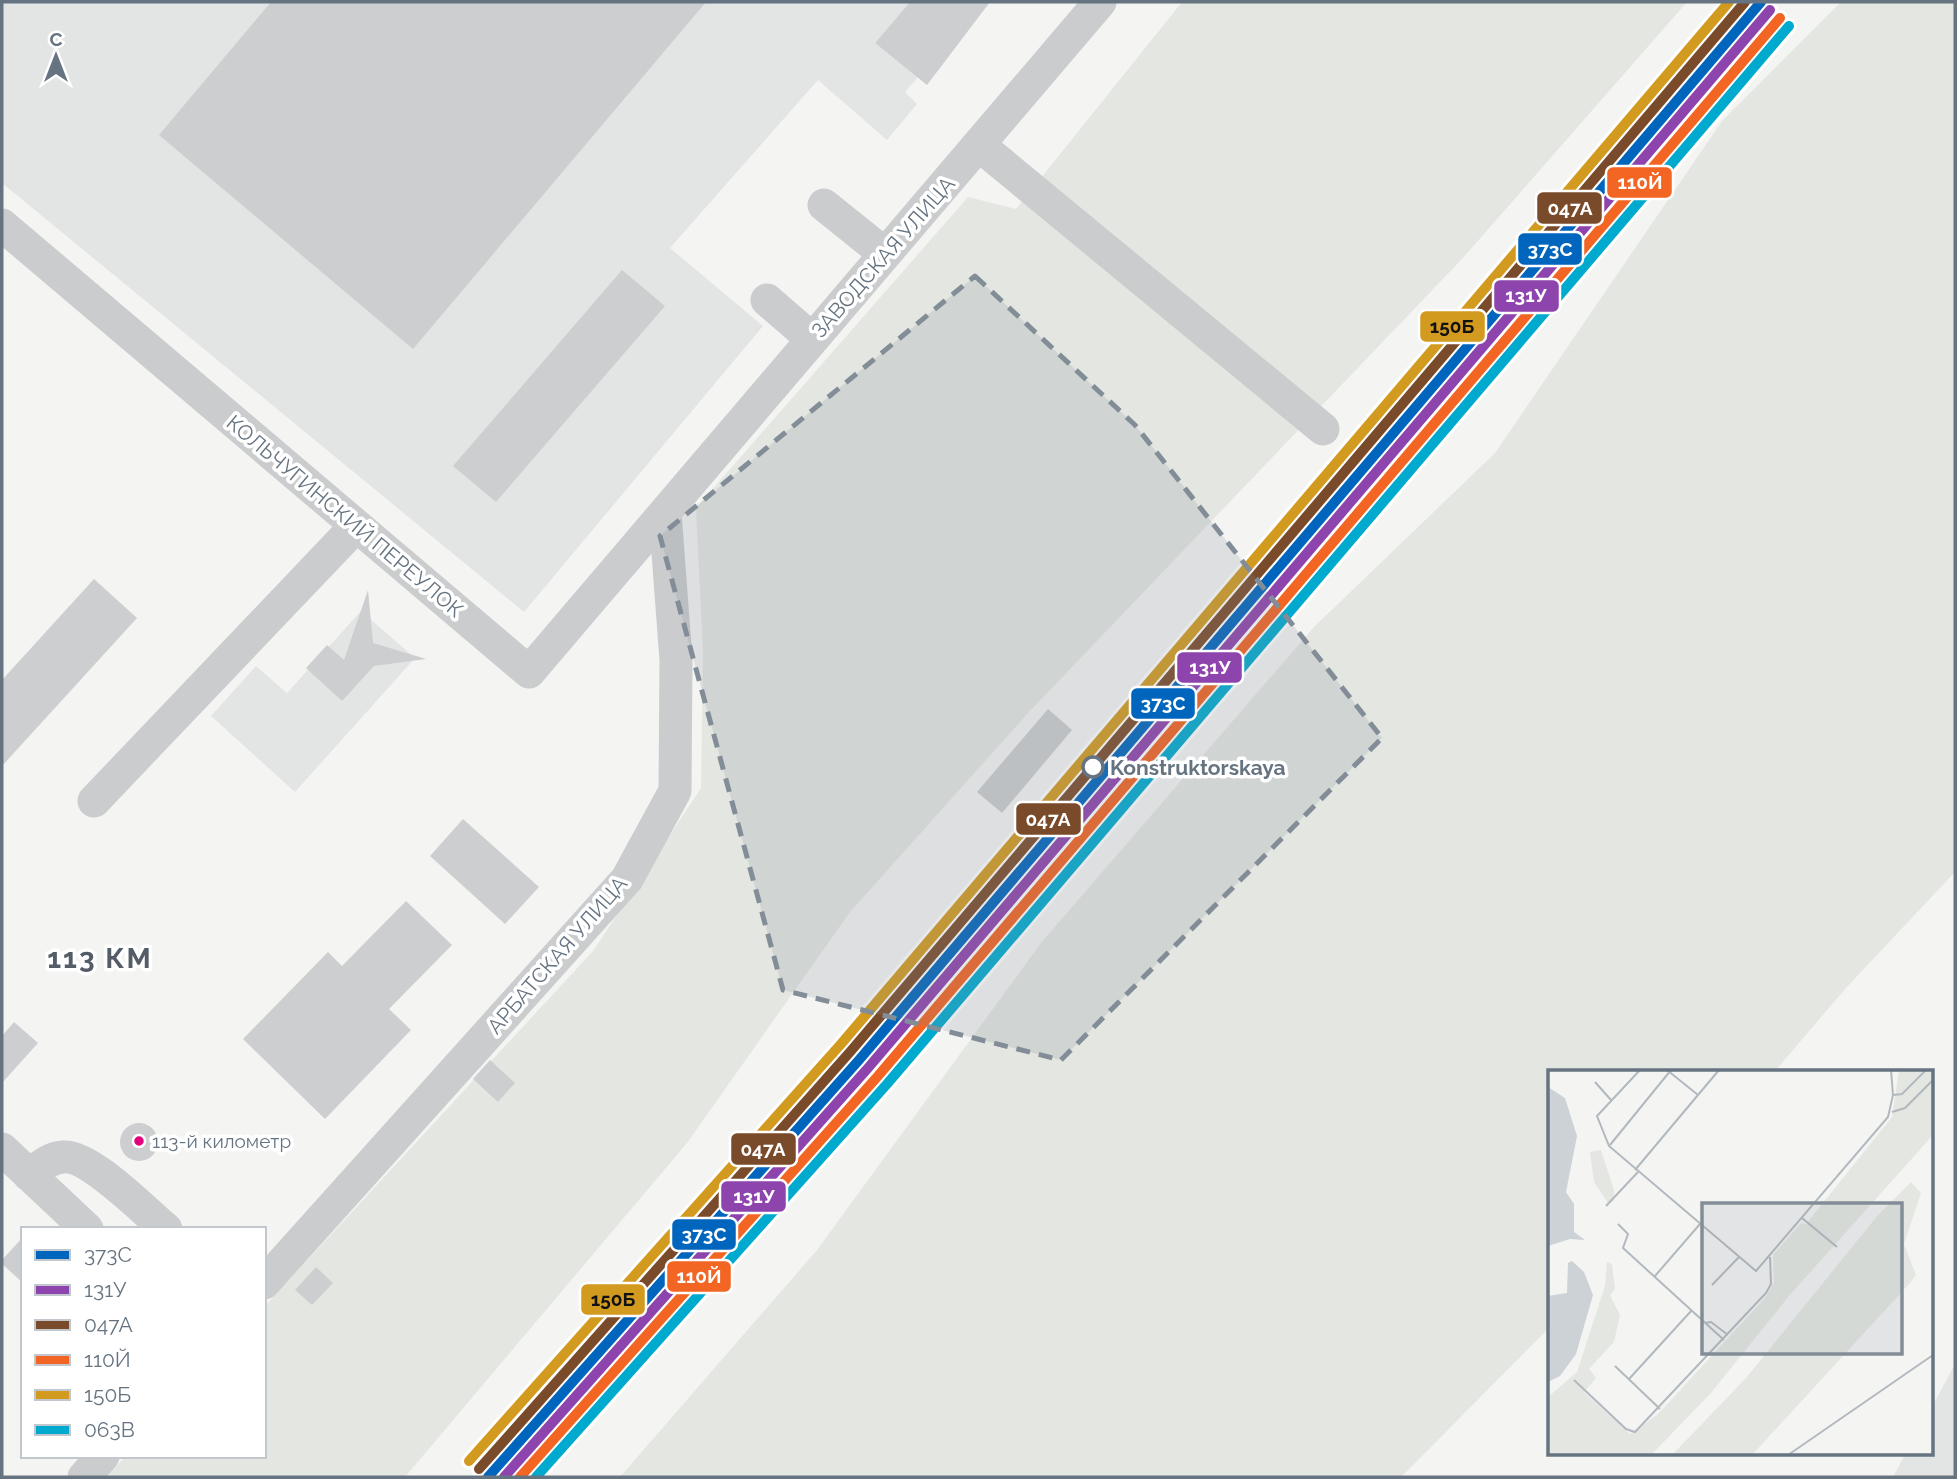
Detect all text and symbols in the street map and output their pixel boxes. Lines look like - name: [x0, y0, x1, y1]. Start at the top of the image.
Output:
- north arrow: [21, 21, 91, 91]
- text: С: [49, 28, 63, 50]
- line badge: 110Й: [1606, 166, 1673, 199]
- street label: ЗАВОДСКАЯ УЛИЦА: [806, 171, 960, 343]
- text: 110Й: [1617, 171, 1663, 193]
- line badge: 047А: [1536, 191, 1603, 225]
- text: 047А: [1547, 197, 1593, 219]
- line badge: 373C: [1517, 232, 1583, 266]
- text: 373C: [1528, 238, 1572, 260]
- line badge: 131У: [1493, 279, 1560, 313]
- text: 131У: [1505, 284, 1548, 306]
- line badge: 150Б: [1419, 310, 1486, 343]
- text: 150Б: [1430, 315, 1474, 337]
- street label: КОЛЬЧУГИНСКИЙ ПЕРЕУЛОК: [222, 410, 468, 622]
- line badge: 131У: [1176, 651, 1243, 684]
- text: 131У: [1189, 656, 1232, 678]
- line badge: 373C: [1130, 687, 1196, 720]
- text: 373C: [1141, 692, 1185, 714]
- place label: Konstruktorskaya: [1110, 755, 1286, 780]
- marker: Konstruktorskaya: [1082, 756, 1104, 778]
- line badge: 047А: [1015, 802, 1082, 836]
- text: 047А: [1025, 808, 1071, 830]
- street label: АРБАТСКАЯ УЛИЦА: [482, 871, 632, 1039]
- district label: 113 КМ: [47, 942, 153, 975]
- inset map: [1548, 1070, 1932, 1454]
- place label: 113-й километр: [152, 1130, 291, 1152]
- line badge: 047А: [730, 1132, 797, 1166]
- marker: 113-й километр: [132, 1134, 146, 1148]
- text: 047А: [740, 1138, 786, 1160]
- line badge: 131У: [720, 1180, 787, 1213]
- text: 131У: [733, 1185, 776, 1207]
- line badge: 373C: [671, 1218, 737, 1251]
- text: 373C: [682, 1223, 726, 1245]
- legend: [21, 1227, 266, 1458]
- text: 373C: [84, 1242, 132, 1267]
- line badge: 110Й: [666, 1260, 732, 1293]
- text: 110Й: [676, 1265, 722, 1287]
- text: 131У: [84, 1277, 127, 1302]
- line badge: 150Б: [580, 1283, 646, 1316]
- text: 150Б: [591, 1288, 635, 1310]
- text: 047А: [84, 1312, 133, 1337]
- text: 110Й: [84, 1347, 131, 1372]
- text: 150Б: [84, 1382, 131, 1407]
- text: 063В: [84, 1417, 135, 1442]

